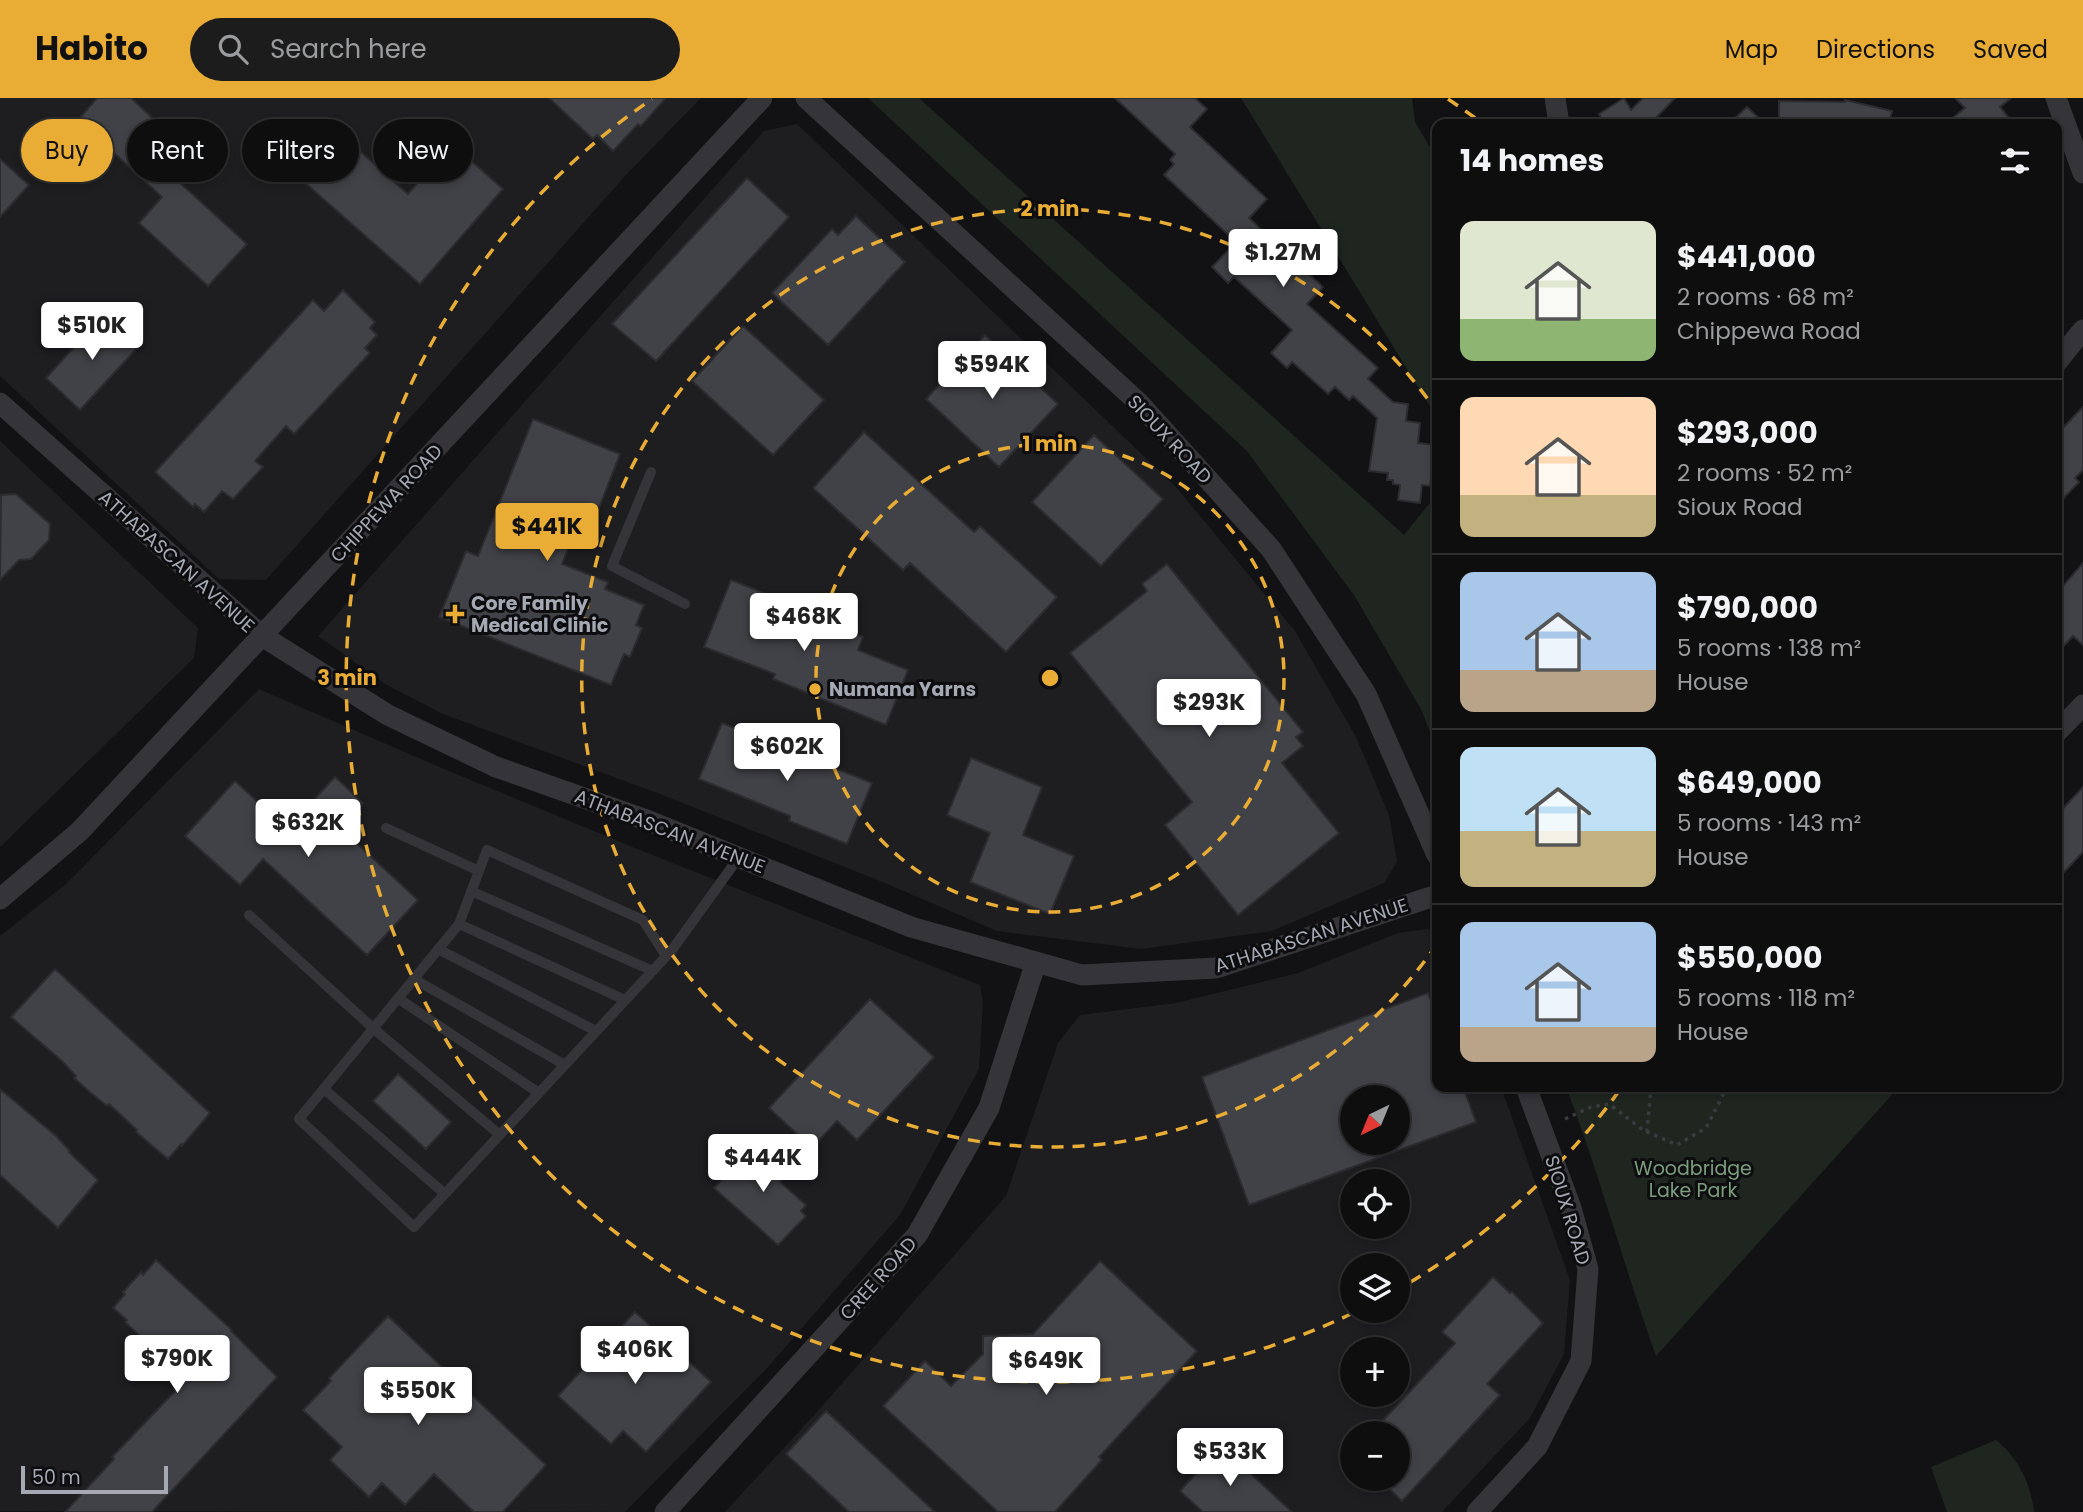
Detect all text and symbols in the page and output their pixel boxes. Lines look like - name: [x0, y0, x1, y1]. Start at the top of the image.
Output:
- search box: [190, 18, 680, 81]
- text: Habito: [35, 25, 148, 72]
- icon: search: [214, 30, 252, 68]
- text: Search here: [270, 31, 427, 67]
- text: Map: [1725, 33, 1778, 66]
- text: Directions: [1816, 33, 1935, 66]
- text: Saved: [1973, 33, 2048, 66]
- chip: Buy: [21, 119, 113, 182]
- chip: Rent: [127, 119, 228, 182]
- chip: Filters: [242, 119, 359, 182]
- chip: New: [373, 119, 473, 182]
- text: 14 homes: [1460, 139, 1604, 182]
- icon: filters: [1996, 142, 2034, 180]
- text: 2 min: [1020, 194, 1080, 223]
- pin: $1.27M: [1226, 230, 1340, 289]
- text: $441,000: [1677, 235, 1816, 278]
- text: $1.27M: [1245, 236, 1321, 268]
- icon: home: [1516, 249, 1600, 333]
- text: 2 rooms · 68 m²: [1677, 281, 1854, 313]
- pin: $510K: [43, 302, 141, 362]
- text: $510K: [57, 309, 127, 341]
- text: Chippewa Road: [1677, 315, 1861, 347]
- pin: $594K: [943, 342, 1041, 401]
- text: $594K: [954, 348, 1030, 380]
- street label: SIOUX ROAD: [1121, 389, 1218, 490]
- text: $293,000: [1677, 411, 1818, 454]
- icon: home: [1516, 425, 1600, 509]
- text: 1 min: [1023, 429, 1077, 458]
- street label: CHIPPEWA ROAD: [324, 438, 449, 569]
- text: 2 rooms · 52 m²: [1677, 457, 1852, 489]
- street label: ATHABASCAN AVENUE: [93, 484, 261, 639]
- text: Sioux Road: [1677, 491, 1803, 523]
- pin: $441K: [498, 504, 596, 563]
- text: $441K: [512, 510, 582, 542]
- text: $790,000: [1677, 586, 1818, 629]
- place label: Core Family Medical Clinic: [471, 590, 608, 639]
- pin: $468K: [755, 594, 853, 653]
- text: $468K: [766, 600, 842, 632]
- icon: home: [1516, 600, 1600, 684]
- marker: Core Family Medical Clinic: [445, 604, 465, 624]
- text: 5 rooms · 138 m²: [1677, 632, 1861, 664]
- text: 3 min: [317, 663, 377, 692]
- centre of rings: [1038, 666, 1062, 690]
- text: House: [1677, 666, 1749, 698]
- place label: Numana Yarns: [829, 676, 976, 703]
- pin: $293K: [1160, 680, 1258, 739]
- marker: Numana Yarns: [807, 681, 823, 697]
- text: $293K: [1173, 686, 1245, 718]
- pin: $602K: [738, 724, 836, 783]
- text: $602K: [750, 730, 824, 762]
- text: $649,000: [1677, 761, 1822, 804]
- icon: home: [1516, 775, 1600, 859]
- street label: ATHABASCAN AVENUE: [571, 783, 769, 880]
- pin: $632K: [259, 800, 357, 859]
- text: $632K: [272, 806, 344, 838]
- text: 5 rooms · 143 m²: [1677, 807, 1861, 839]
- text: House: [1677, 841, 1749, 873]
- street label: ATHABASCAN AVENUE: [1211, 891, 1411, 980]
- text: $550,000: [1677, 936, 1823, 979]
- icon: home: [1516, 950, 1600, 1034]
- text: 5 rooms · 118 m²: [1677, 982, 1855, 1014]
- text: House: [1677, 1016, 1749, 1048]
- north arrow: [1340, 1085, 1410, 1155]
- map controls: [1340, 1085, 1410, 1491]
- pin: $444K: [714, 1134, 812, 1194]
- text: $444K: [724, 1141, 802, 1173]
- street label: SIOUX ROAD: [1538, 1152, 1597, 1268]
- park label: Woodbridge Lake Park: [1634, 1155, 1752, 1204]
- button: locate: [1340, 1169, 1410, 1239]
- street label: CREE ROAD: [834, 1231, 923, 1326]
- button: layers: [1340, 1253, 1410, 1323]
- pin: $406K: [586, 1326, 684, 1386]
- text: $406K: [597, 1333, 673, 1365]
- pin: $790K: [128, 1336, 226, 1395]
- button: +: [1340, 1337, 1410, 1407]
- pin: $649K: [997, 1338, 1095, 1397]
- text: $790K: [141, 1342, 213, 1374]
- text: $649K: [1008, 1344, 1084, 1376]
- pin: $550K: [369, 1368, 467, 1427]
- text: $550K: [380, 1374, 456, 1406]
- button: −: [1340, 1421, 1410, 1491]
- pin: $533K: [1181, 1428, 1279, 1488]
- text: $533K: [1193, 1435, 1267, 1467]
- scale bar: [21, 1463, 168, 1495]
- text: 50 m: [32, 1464, 81, 1491]

